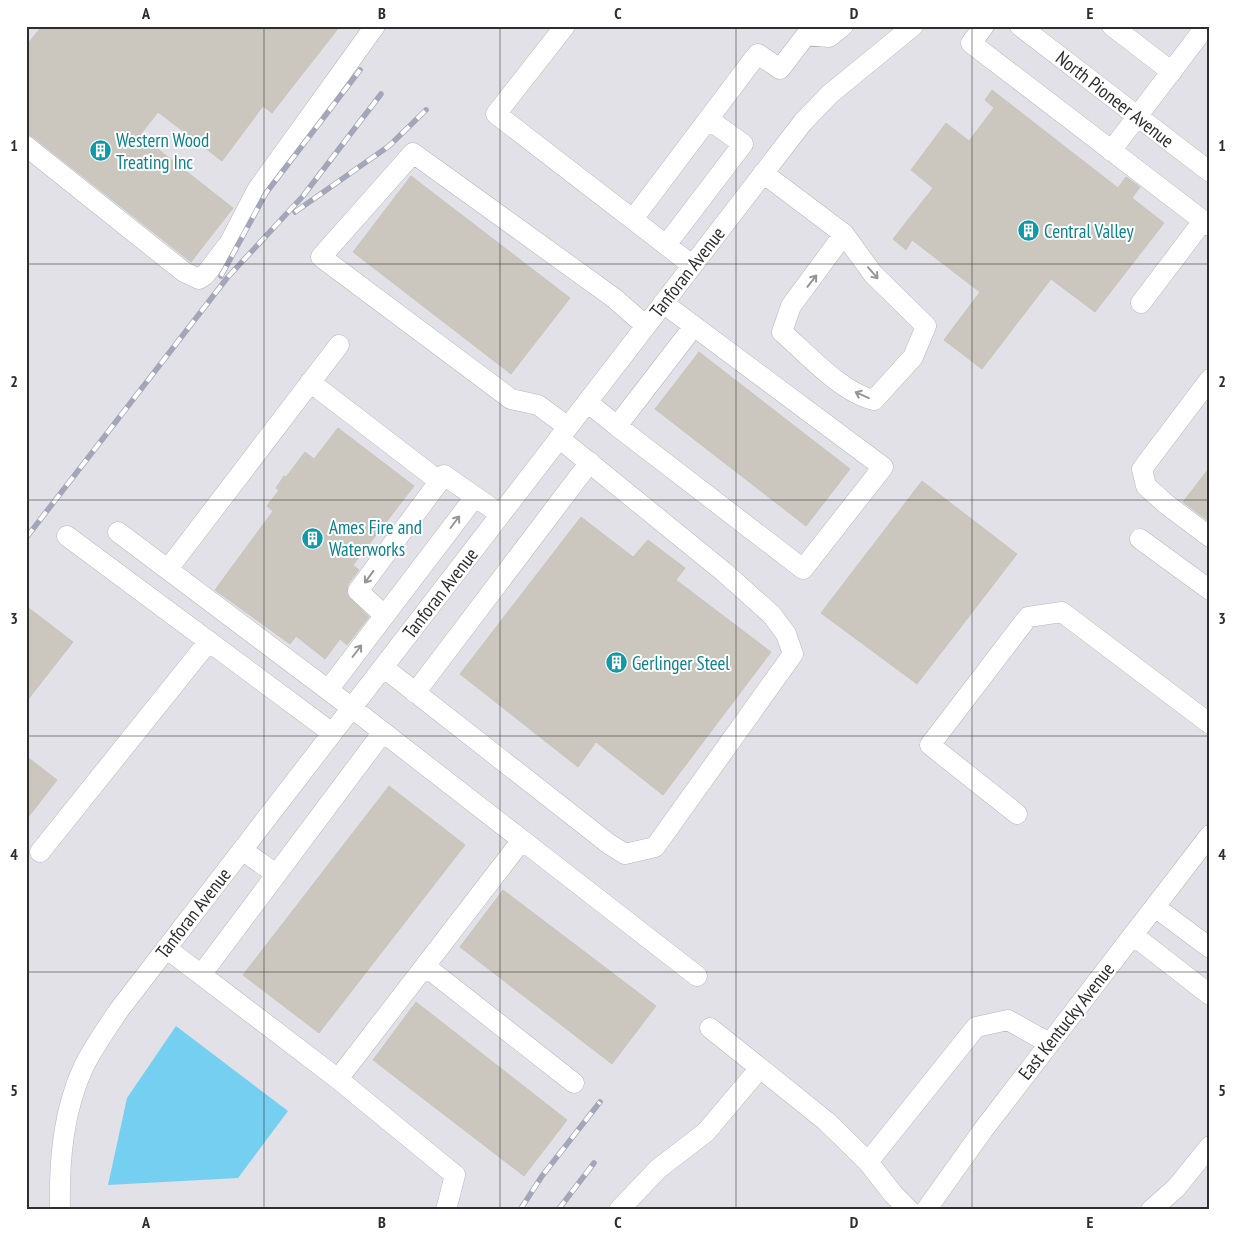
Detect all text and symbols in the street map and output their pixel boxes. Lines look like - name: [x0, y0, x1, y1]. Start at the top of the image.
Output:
- text: A: [141, 3, 151, 23]
- text: B: [378, 3, 386, 23]
- text: C: [614, 3, 622, 23]
- text: D: [850, 3, 859, 23]
- text: E: [1087, 3, 1094, 23]
- street label: North Pioneer Avenue: [1051, 45, 1179, 153]
- place label: Western Wood Treating Inc: [116, 128, 209, 174]
- text: 1: [10, 135, 18, 155]
- text: 1: [1218, 135, 1226, 155]
- building icon: Western Wood Treating Inc: [88, 139, 112, 163]
- building icon: Central Valley: [1016, 219, 1040, 243]
- place label: Central Valley: [1044, 219, 1134, 243]
- street label: Tanforan Avenue: [644, 222, 730, 322]
- one-way arrow: [867, 267, 879, 280]
- one-way arrow: [806, 274, 817, 287]
- text: 2: [10, 371, 18, 391]
- text: 2: [1218, 371, 1226, 391]
- one-way arrow: [855, 390, 870, 400]
- place label: Ames Fire and Waterworks: [329, 515, 422, 561]
- one-way arrow: [450, 515, 461, 528]
- building icon: Ames Fire and Waterworks: [301, 526, 325, 550]
- street label: Tanforan Avenue: [397, 543, 483, 643]
- one-way arrow: [363, 570, 374, 583]
- text: 3: [10, 608, 18, 628]
- text: 3: [1218, 608, 1226, 628]
- one-way arrow: [352, 644, 362, 658]
- building icon: Gerlinger Steel: [604, 651, 628, 675]
- place label: Gerlinger Steel: [632, 651, 730, 675]
- text: 4: [10, 844, 18, 864]
- text: 4: [1218, 844, 1226, 864]
- street label: Tanforan Avenue: [150, 863, 236, 963]
- street label: East Kentucky Avenue: [1013, 958, 1119, 1084]
- text: 5: [10, 1080, 18, 1100]
- text: 5: [1218, 1080, 1226, 1100]
- text: A: [141, 1212, 151, 1232]
- text: B: [378, 1212, 386, 1232]
- text: C: [614, 1212, 622, 1232]
- text: D: [850, 1212, 859, 1232]
- text: E: [1087, 1212, 1094, 1232]

